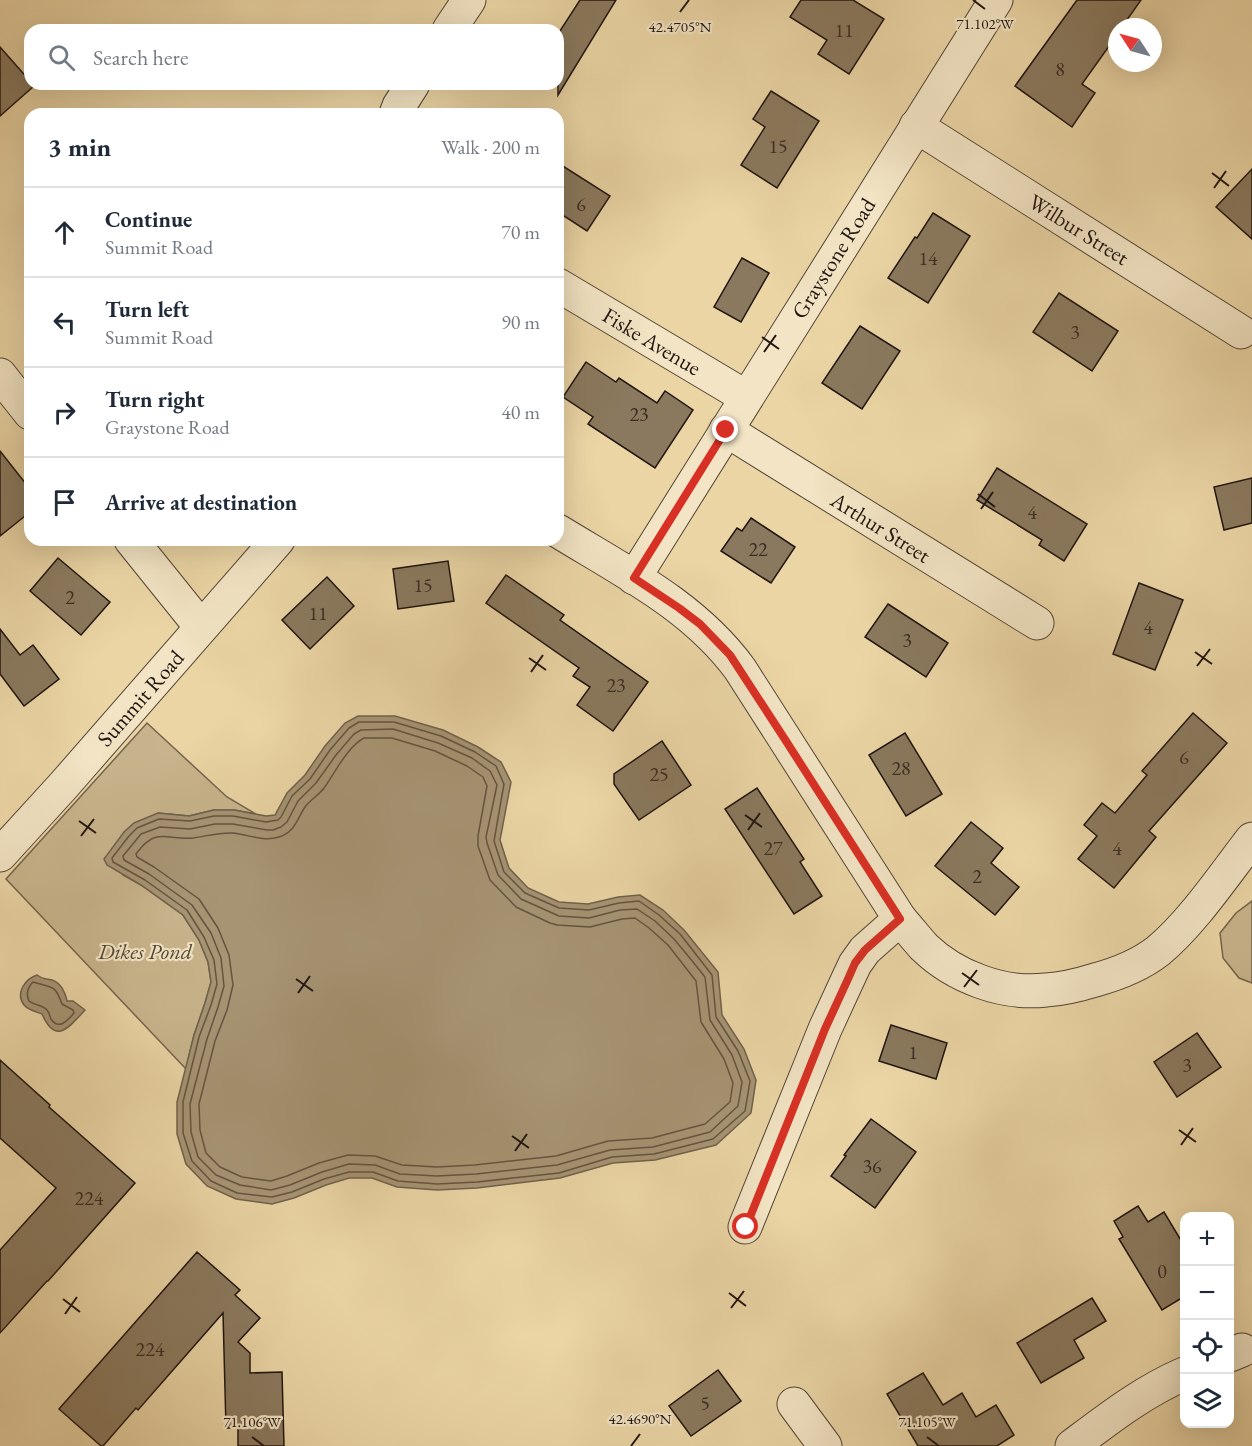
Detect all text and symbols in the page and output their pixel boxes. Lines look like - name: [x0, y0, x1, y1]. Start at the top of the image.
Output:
- text: 71.102°W: [956, 14, 1014, 33]
- text: 42.4705°N: [649, 17, 712, 36]
- house number: 11: [834, 17, 854, 43]
- north arrow: [1108, 18, 1162, 72]
- search box: [24, 24, 564, 90]
- icon: search: [45, 41, 78, 74]
- text: Search here: [93, 43, 188, 72]
- house number: 8: [1055, 56, 1065, 82]
- text: 3 min: [48, 130, 111, 164]
- house number: 15: [768, 133, 788, 159]
- text: Walk · 200 m: [441, 134, 540, 160]
- street label: Wilbur Street: [1023, 187, 1135, 272]
- house number: 6: [576, 191, 586, 217]
- street label: Graystone Road: [785, 192, 883, 324]
- text: Continue: [105, 205, 192, 234]
- icon: ahead: [48, 216, 81, 249]
- text: 70 m: [501, 219, 540, 245]
- text: Summit Road: [105, 234, 213, 260]
- house number: 14: [918, 245, 938, 271]
- text: Turn left: [105, 295, 189, 324]
- street label: Fiske Avenue: [597, 301, 707, 382]
- icon: left: [48, 306, 81, 339]
- text: 90 m: [501, 309, 540, 335]
- house number: 3: [1070, 319, 1080, 345]
- text: Summit Road: [105, 324, 213, 350]
- text: Turn right: [105, 385, 204, 414]
- icon: right: [48, 396, 81, 429]
- text: 40 m: [501, 399, 540, 425]
- house number: 23: [629, 401, 649, 427]
- text: Graystone Road: [105, 414, 230, 440]
- route end: [712, 416, 738, 442]
- street label: Arthur Street: [825, 485, 936, 570]
- icon: arrive: [48, 486, 81, 519]
- text: Arrive at destination: [105, 488, 297, 517]
- house number: 4: [1027, 499, 1037, 525]
- house number: 22: [748, 536, 768, 562]
- house number: 15: [413, 572, 433, 598]
- house number: 2: [65, 584, 75, 610]
- house number: 11: [308, 600, 328, 626]
- house number: 4: [1143, 614, 1153, 640]
- house number: 3: [902, 627, 912, 653]
- street label: Summit Road: [90, 643, 191, 753]
- house number: 23: [606, 672, 626, 698]
- house number: 6: [1179, 744, 1189, 770]
- house number: 28: [891, 755, 911, 781]
- house number: 25: [649, 761, 669, 787]
- house number: 27: [763, 835, 783, 861]
- house number: 4: [1112, 835, 1122, 861]
- house number: 2: [972, 863, 982, 889]
- park label: Dikes Pond: [97, 937, 193, 966]
- house number: 1: [908, 1039, 918, 1065]
- house number: 3: [1182, 1052, 1192, 1078]
- house number: 36: [862, 1153, 882, 1179]
- house number: 224: [75, 1185, 104, 1211]
- map controls: [1180, 1212, 1234, 1428]
- button: +: [1180, 1212, 1234, 1266]
- route start: [732, 1213, 758, 1239]
- house number: 0: [1157, 1258, 1167, 1284]
- button: −: [1180, 1266, 1234, 1320]
- button: locate: [1180, 1320, 1234, 1374]
- house number: 224: [136, 1336, 165, 1362]
- button: layers: [1180, 1374, 1234, 1428]
- house number: 5: [700, 1390, 710, 1416]
- text: 42.4690°N: [609, 1409, 672, 1428]
- text: 71.106°W: [223, 1412, 281, 1431]
- text: 71.105°W: [898, 1412, 956, 1431]

